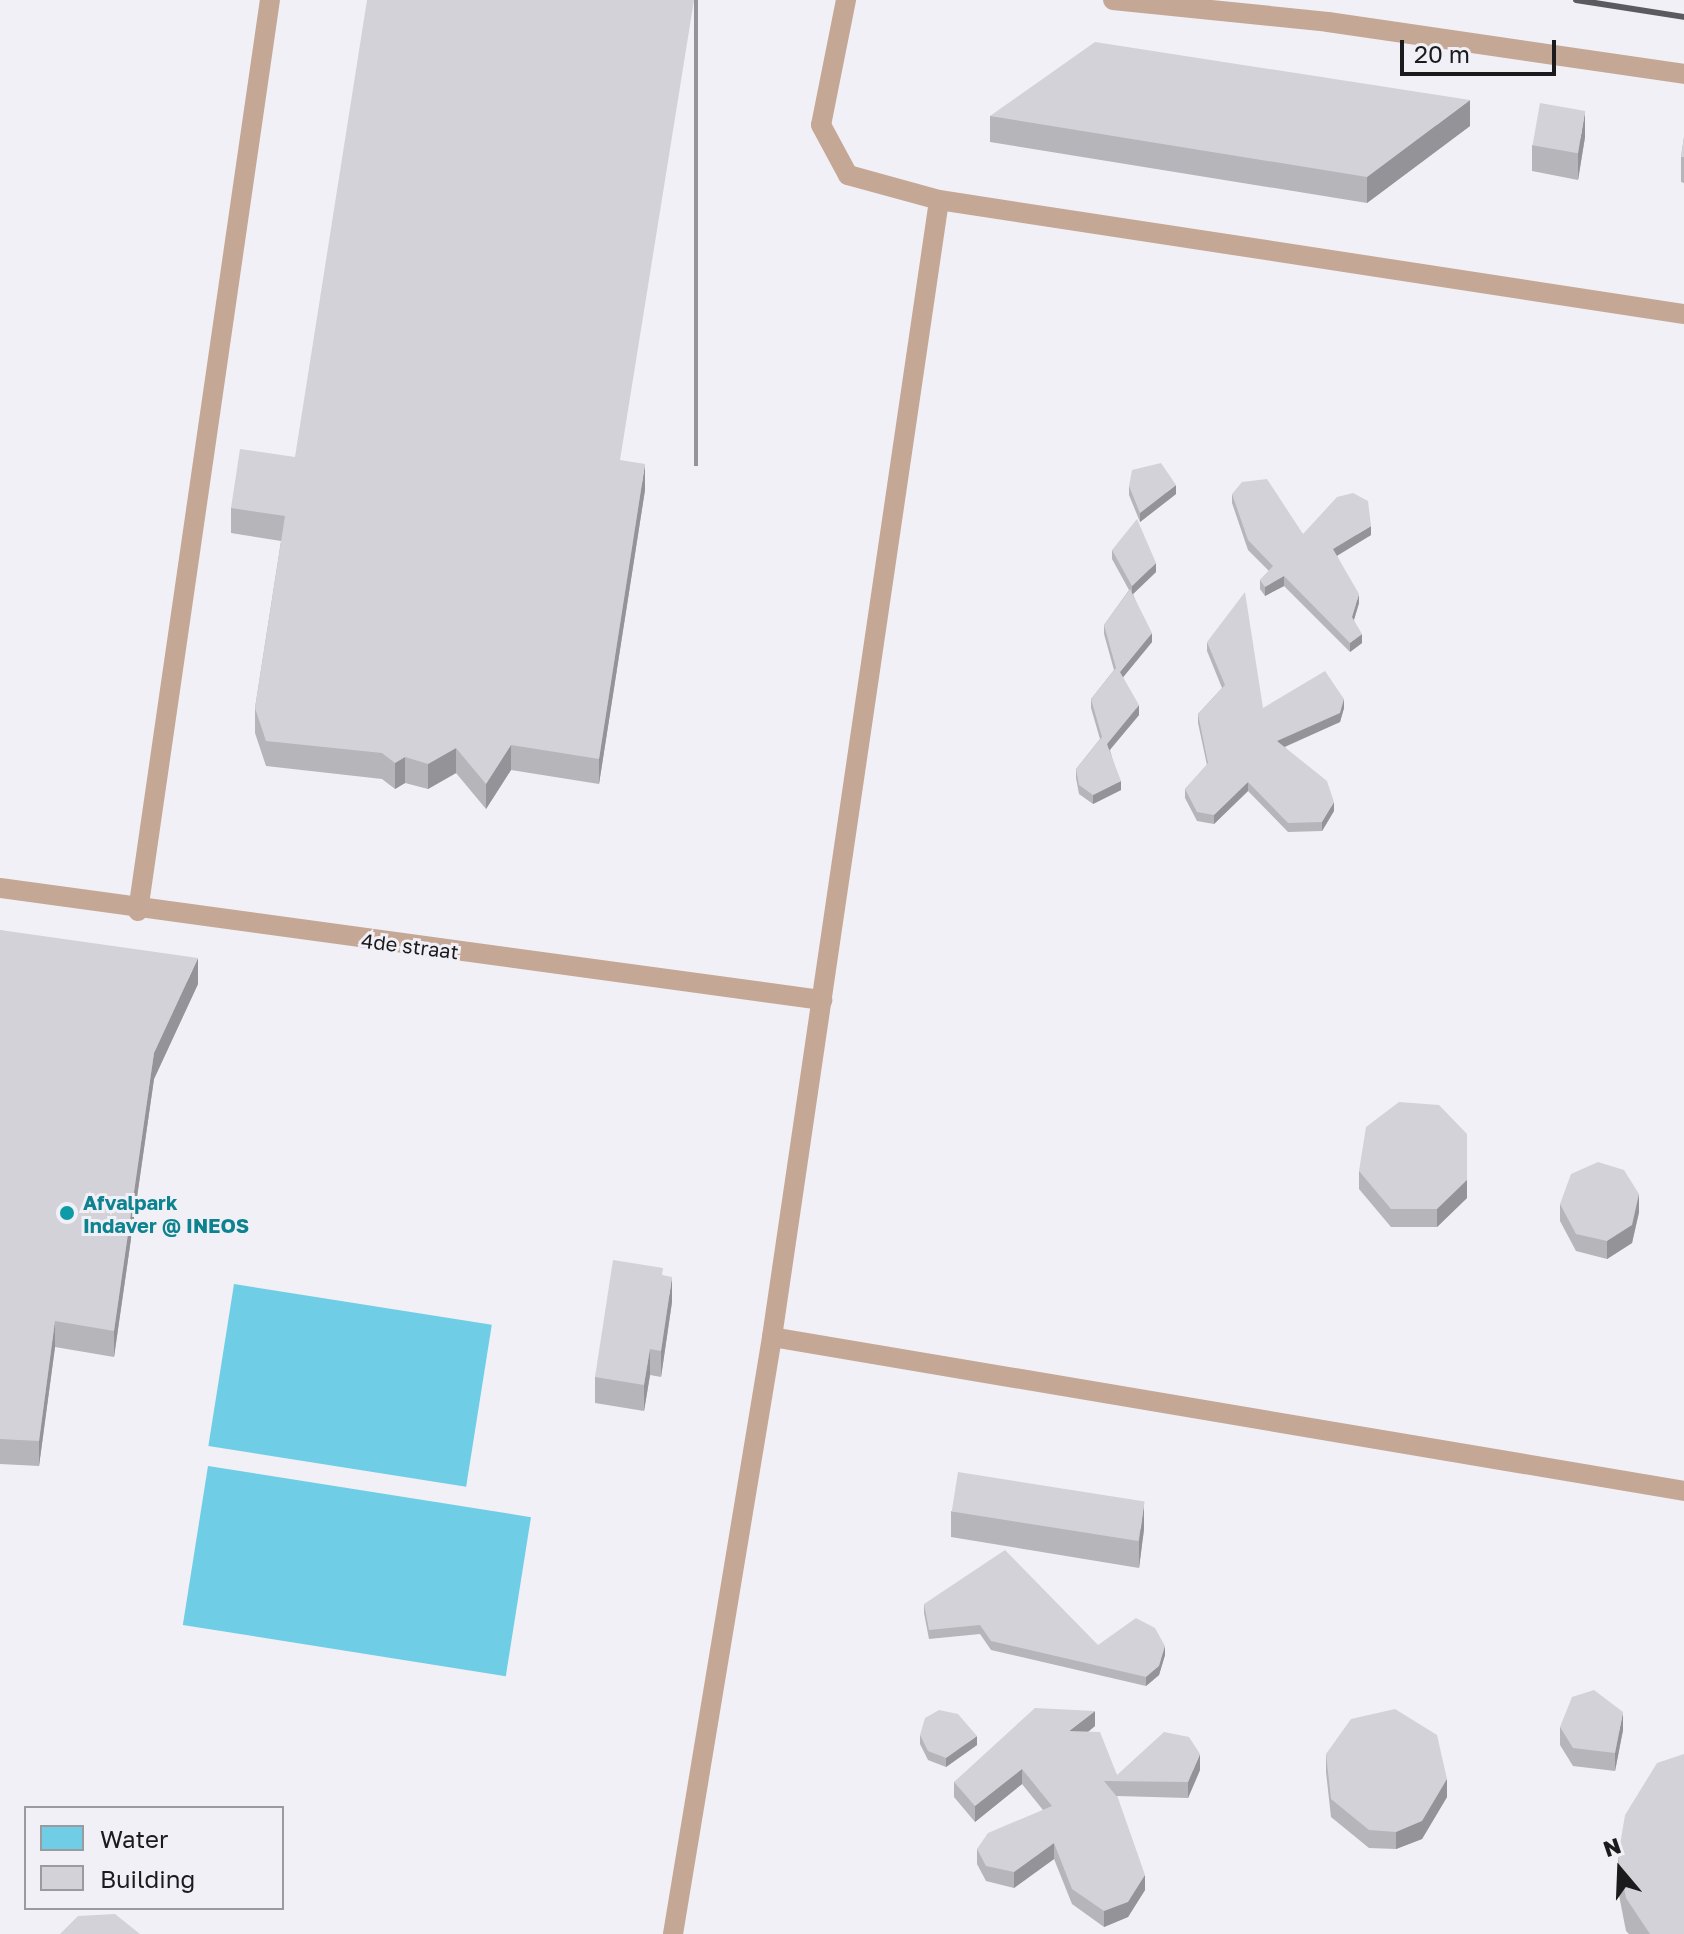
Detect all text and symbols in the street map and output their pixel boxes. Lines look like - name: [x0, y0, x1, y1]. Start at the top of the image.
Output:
- scale bar: [1404, 24, 1560, 74]
- text: 20 m: [1414, 39, 1470, 68]
- street label: 4de straat: [360, 928, 460, 964]
- place label: Afvalpark Indaver @ INEOS: [83, 1190, 249, 1237]
- marker: Afvalpark Indaver @ INEOS: [58, 1204, 76, 1222]
- legend: [24, 1806, 284, 1910]
- text: Water: [100, 1824, 168, 1853]
- north arrow: [1580, 1830, 1660, 1910]
- text: N: [1600, 1831, 1624, 1862]
- text: Building: [100, 1864, 195, 1893]

